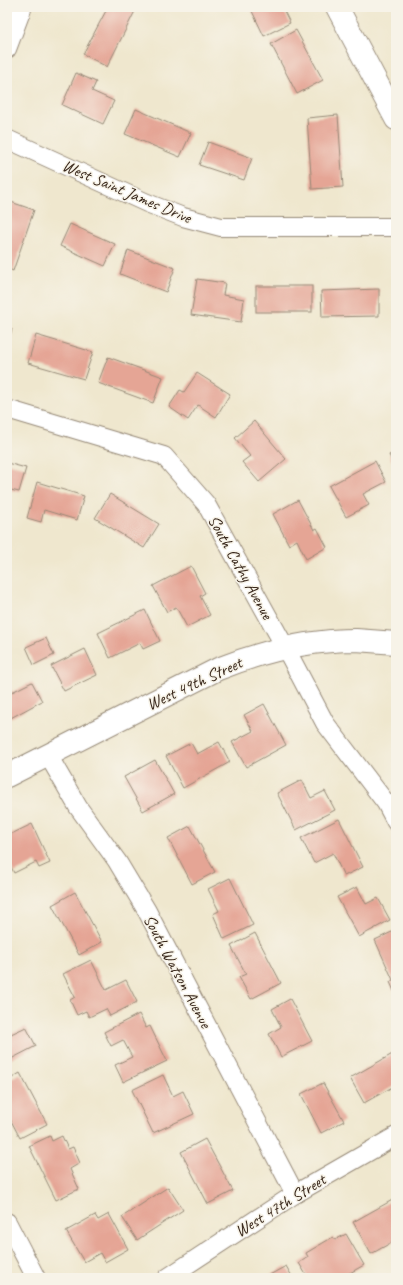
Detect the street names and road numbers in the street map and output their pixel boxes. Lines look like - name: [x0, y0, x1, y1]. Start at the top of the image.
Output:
- street label: West Saint James Drive: [59, 155, 196, 229]
- street label: South Cathy Avenue: [203, 512, 278, 624]
- street label: West 49th Street: [143, 651, 247, 715]
- street label: South Watson Avenue: [139, 911, 217, 1033]
- street label: West 47th Street: [231, 1168, 331, 1242]

